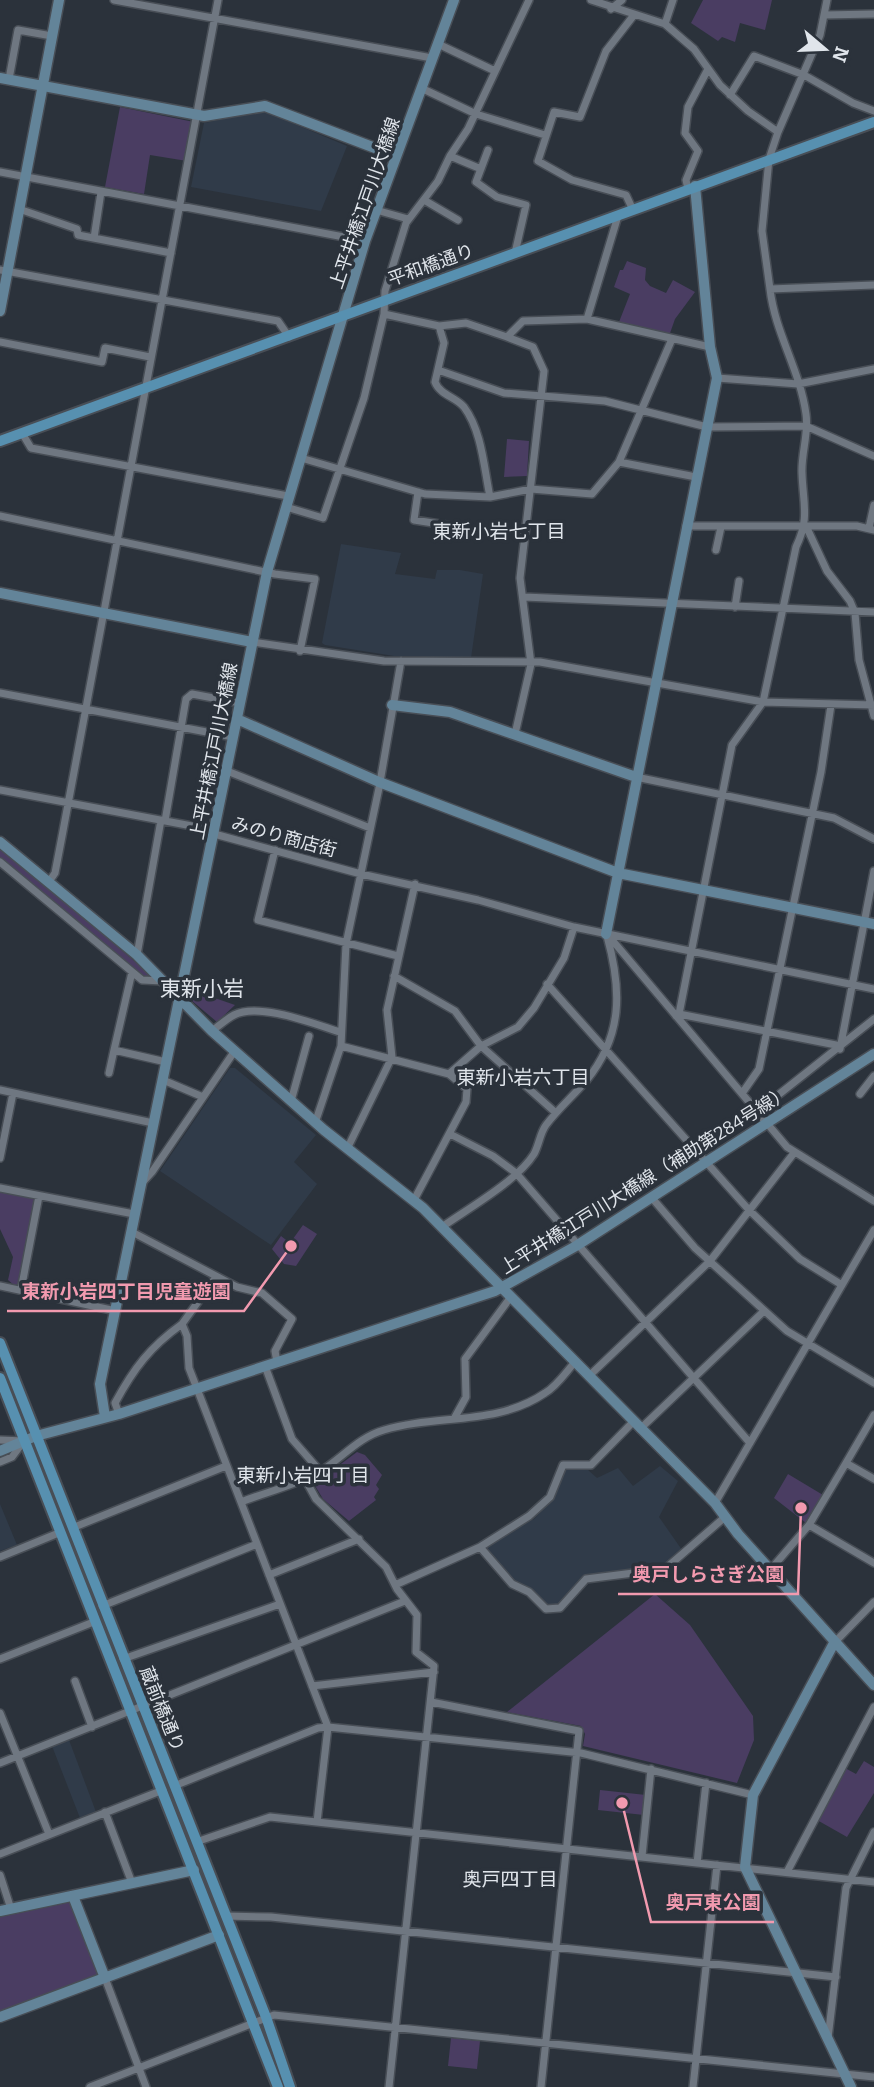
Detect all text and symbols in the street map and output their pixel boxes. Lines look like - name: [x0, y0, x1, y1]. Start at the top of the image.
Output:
- north arrow: [790, 14, 860, 84]
- text: N: [827, 44, 854, 65]
- street label: 上平井橋江戸川大橋線: [325, 114, 405, 292]
- street label: 平和橋通り: [385, 239, 477, 291]
- district label: 東新小岩七丁目: [432, 520, 566, 543]
- street label: 上平井橋江戸川大橋線: [186, 661, 242, 841]
- street label: みのり商店街: [229, 812, 339, 862]
- district label: 東新小岩: [160, 976, 244, 1002]
- district label: 東新小岩六丁目: [456, 1066, 590, 1089]
- street label: 上平井橋江戸川大橋線（補助第284号線）: [496, 1081, 794, 1279]
- callout: 東新小岩四丁目児童遊園: [7, 1271, 244, 1311]
- text: 東新小岩四丁目児童遊園: [21, 1280, 231, 1303]
- district label: 東新小岩四丁目: [236, 1464, 370, 1487]
- callout: 奥戸しらさぎ公園: [618, 1554, 798, 1594]
- text: 奥戸しらさぎ公園: [632, 1563, 784, 1586]
- street label: 蔵前橋通り: [135, 1663, 189, 1755]
- district label: 奥戸四丁目: [462, 1868, 558, 1891]
- callout: 奥戸東公園: [651, 1882, 774, 1922]
- text: 奥戸東公園: [665, 1891, 761, 1914]

